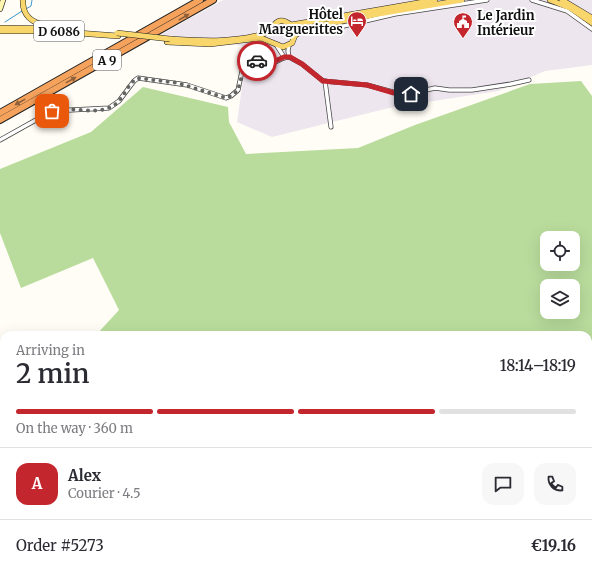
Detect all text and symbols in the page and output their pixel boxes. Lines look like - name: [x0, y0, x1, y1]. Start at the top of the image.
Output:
- place label: Hôtel Marguerittes: [259, 6, 343, 38]
- place label: Le Jardin Intérieur: [477, 7, 535, 39]
- hotel icon: Hôtel Marguerittes: [346, 10, 368, 38]
- public building icon: Le Jardin Intérieur: [452, 11, 474, 39]
- one-way arrow: [178, 13, 190, 20]
- road number: D 6086: [34, 21, 84, 41]
- courier: [237, 41, 277, 81]
- road number: A 9: [93, 50, 121, 70]
- icon: car: [246, 50, 268, 72]
- one-way arrow: [65, 77, 76, 84]
- pin: [394, 77, 428, 111]
- icon: home: [400, 83, 422, 105]
- pin: [35, 94, 69, 128]
- one-way arrow: [14, 99, 26, 106]
- icon: bag: [41, 100, 63, 122]
- map controls: [540, 231, 580, 319]
- button: locate: [540, 231, 580, 271]
- button: layers: [540, 279, 580, 319]
- text: Arriving in: [16, 342, 85, 359]
- text: 18:14–18:19: [500, 356, 576, 375]
- text: 2 min: [16, 357, 89, 390]
- text: On the way · 360 m: [16, 420, 133, 437]
- button: chat: [482, 463, 524, 505]
- button: phone: [534, 463, 576, 505]
- text: Alex: [68, 466, 101, 485]
- text: A: [32, 474, 42, 493]
- text: Courier · 4.5: [68, 485, 141, 502]
- text: Order #5273: [16, 536, 104, 555]
- text: €19.16: [531, 536, 576, 555]

